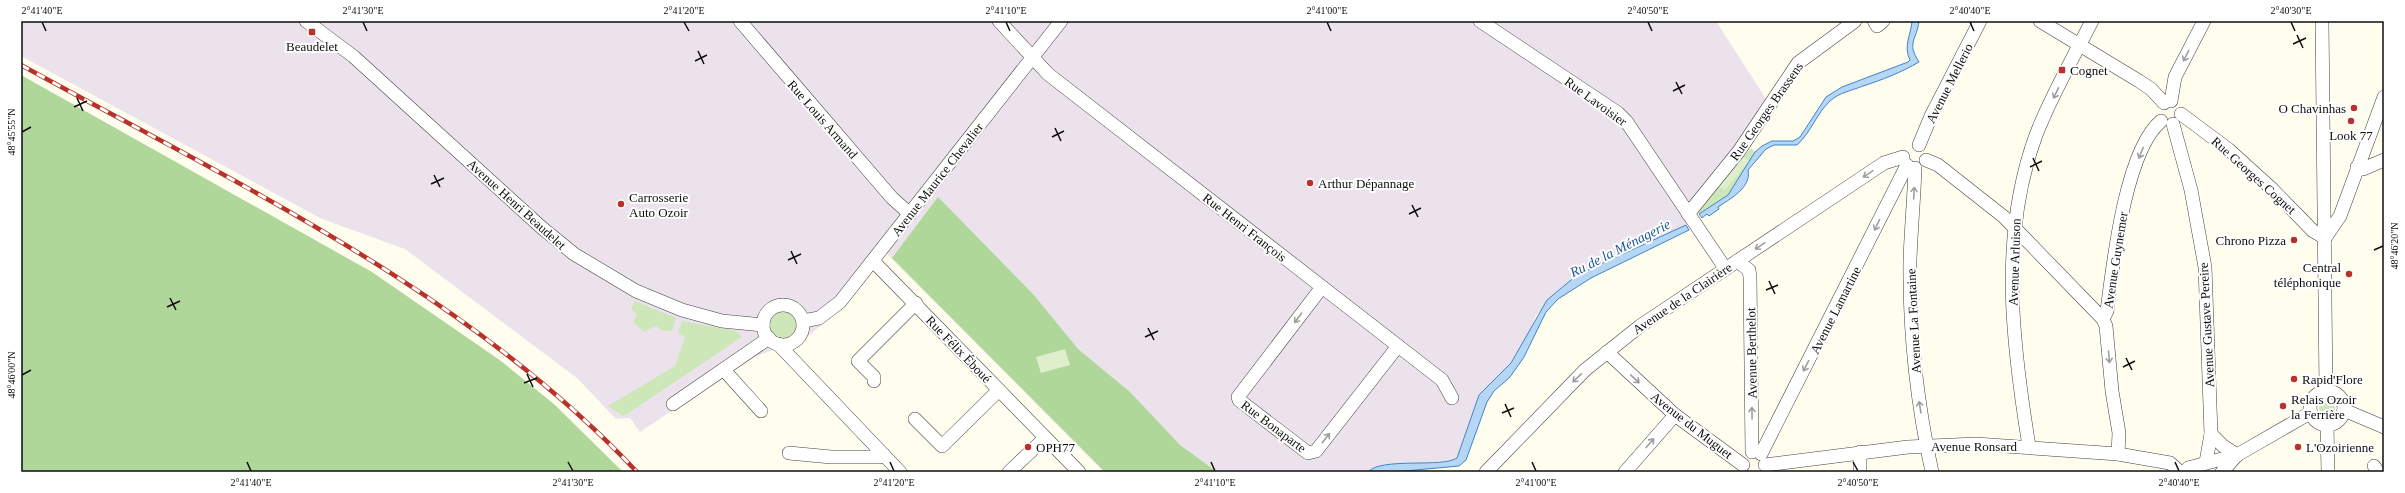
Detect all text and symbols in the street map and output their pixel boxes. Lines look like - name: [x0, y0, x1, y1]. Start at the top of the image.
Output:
- text: 2°41'40"E: [22, 5, 63, 16]
- text: 2°41'30"E: [343, 5, 384, 16]
- text: 2°41'20"E: [664, 5, 705, 16]
- text: 2°41'10"E: [986, 5, 1027, 16]
- text: 2°41'00"E: [1307, 5, 1348, 16]
- text: 2°40'50"E: [1628, 5, 1669, 16]
- text: 2°40'40"E: [1950, 5, 1991, 16]
- text: 2°40'30"E: [2271, 5, 2312, 16]
- marker: Beaudelet: [307, 27, 317, 37]
- place label: Beaudelet: [286, 39, 338, 54]
- street label: Avenue Mellerio: [1923, 41, 1976, 126]
- one-way arrow: [2182, 50, 2189, 62]
- street label: Rue Georges Brassens: [1727, 59, 1806, 163]
- place label: Cognet: [2070, 63, 2108, 78]
- marker: Cognet: [2057, 65, 2067, 75]
- street label: Rue Lavoisier: [1562, 74, 1630, 129]
- street label: Rue Louis Armand: [785, 77, 861, 162]
- one-way arrow: [2052, 87, 2059, 99]
- place label: O Chavinhas: [2278, 101, 2346, 116]
- marker: O Chavinhas: [2349, 103, 2359, 113]
- text: 48°45'55"N: [6, 108, 17, 156]
- marker: Look 77: [2346, 116, 2356, 126]
- street label: Avenue Maurice Chevalier: [888, 119, 987, 239]
- place label: Look 77: [2329, 128, 2373, 143]
- street label: Rue Georges Cognet: [2208, 134, 2299, 217]
- one-way arrow: [2137, 147, 2144, 159]
- street label: Avenue Henri Beaudelet: [464, 156, 569, 253]
- one-way arrow: [1862, 170, 1874, 178]
- place label: Arthur Dépannage: [1318, 176, 1415, 191]
- marker: Arthur Dépannage: [1305, 178, 1315, 188]
- one-way arrow: [1910, 187, 1918, 200]
- place label: Carrosserie Auto Ozoir: [629, 190, 689, 220]
- street label: Rue Henri François: [1200, 190, 1289, 265]
- marker: Carrosserie Auto Ozoir: [616, 199, 626, 209]
- street label: Avenue Guynemer: [2100, 210, 2131, 309]
- water label: Ru de la Ménagerie: [1567, 217, 1673, 281]
- street label: Avenue Arluison: [2005, 218, 2024, 306]
- one-way arrow: [1873, 219, 1880, 231]
- text: 48°46'20"N: [2389, 222, 2400, 270]
- place label: Chrono Pizza: [2216, 233, 2286, 248]
- marker: Chrono Pizza: [2289, 235, 2299, 245]
- one-way arrow: [1754, 242, 1766, 250]
- street label: Avenue de la Clairière: [1630, 260, 1735, 337]
- place label: Central téléphonique: [2274, 260, 2341, 290]
- street label: Avenue Gustave Pereire: [2196, 262, 2217, 388]
- street label: Avenue Lamartine: [1807, 264, 1864, 356]
- street label: Avenue La Fontaine: [1903, 268, 1924, 374]
- marker: Central téléphonique: [2344, 269, 2354, 279]
- street label: Avenue Berthelot: [1743, 307, 1760, 399]
- street label: Rue Félix Éboué: [923, 313, 995, 386]
- one-way arrow: [1294, 313, 1303, 324]
- one-way arrow: [2105, 350, 2113, 363]
- text: 48°46'00"N: [6, 351, 17, 399]
- one-way arrow: [1802, 360, 1809, 372]
- place label: Rapid'Flore: [2302, 372, 2363, 387]
- one-way arrow: [1572, 373, 1582, 383]
- one-way arrow: [1630, 374, 1640, 383]
- marker: Rapid'Flore: [2289, 374, 2299, 384]
- street label: Avenue du Muguet: [1648, 389, 1736, 462]
- place label: Relais Ozoir la Ferrière: [2291, 392, 2357, 422]
- street label: Rue Bonaparte: [1238, 397, 1309, 456]
- one-way arrow: [1916, 401, 1924, 414]
- marker: Relais Ozoir la Ferrière: [2278, 401, 2288, 411]
- one-way arrow: [1748, 407, 1756, 420]
- one-way arrow: [1322, 433, 1330, 444]
- one-way arrow: [1645, 439, 1654, 449]
- street label: Avenue Ronsard: [1931, 439, 2018, 454]
- place label: OPH77: [1036, 440, 1076, 455]
- place label: L'Ozoirienne: [2306, 440, 2374, 455]
- marker: OPH77: [1023, 442, 1033, 452]
- marker: L'Ozoirienne: [2293, 442, 2303, 452]
- text: 2°41'40"E: [231, 477, 272, 488]
- text: 2°41'30"E: [553, 477, 594, 488]
- text: 2°41'20"E: [874, 477, 915, 488]
- text: 2°41'10"E: [1195, 477, 1236, 488]
- text: 2°41'00"E: [1516, 477, 1557, 488]
- text: 2°40'50"E: [1838, 477, 1879, 488]
- text: 2°40'40"E: [2159, 477, 2200, 488]

